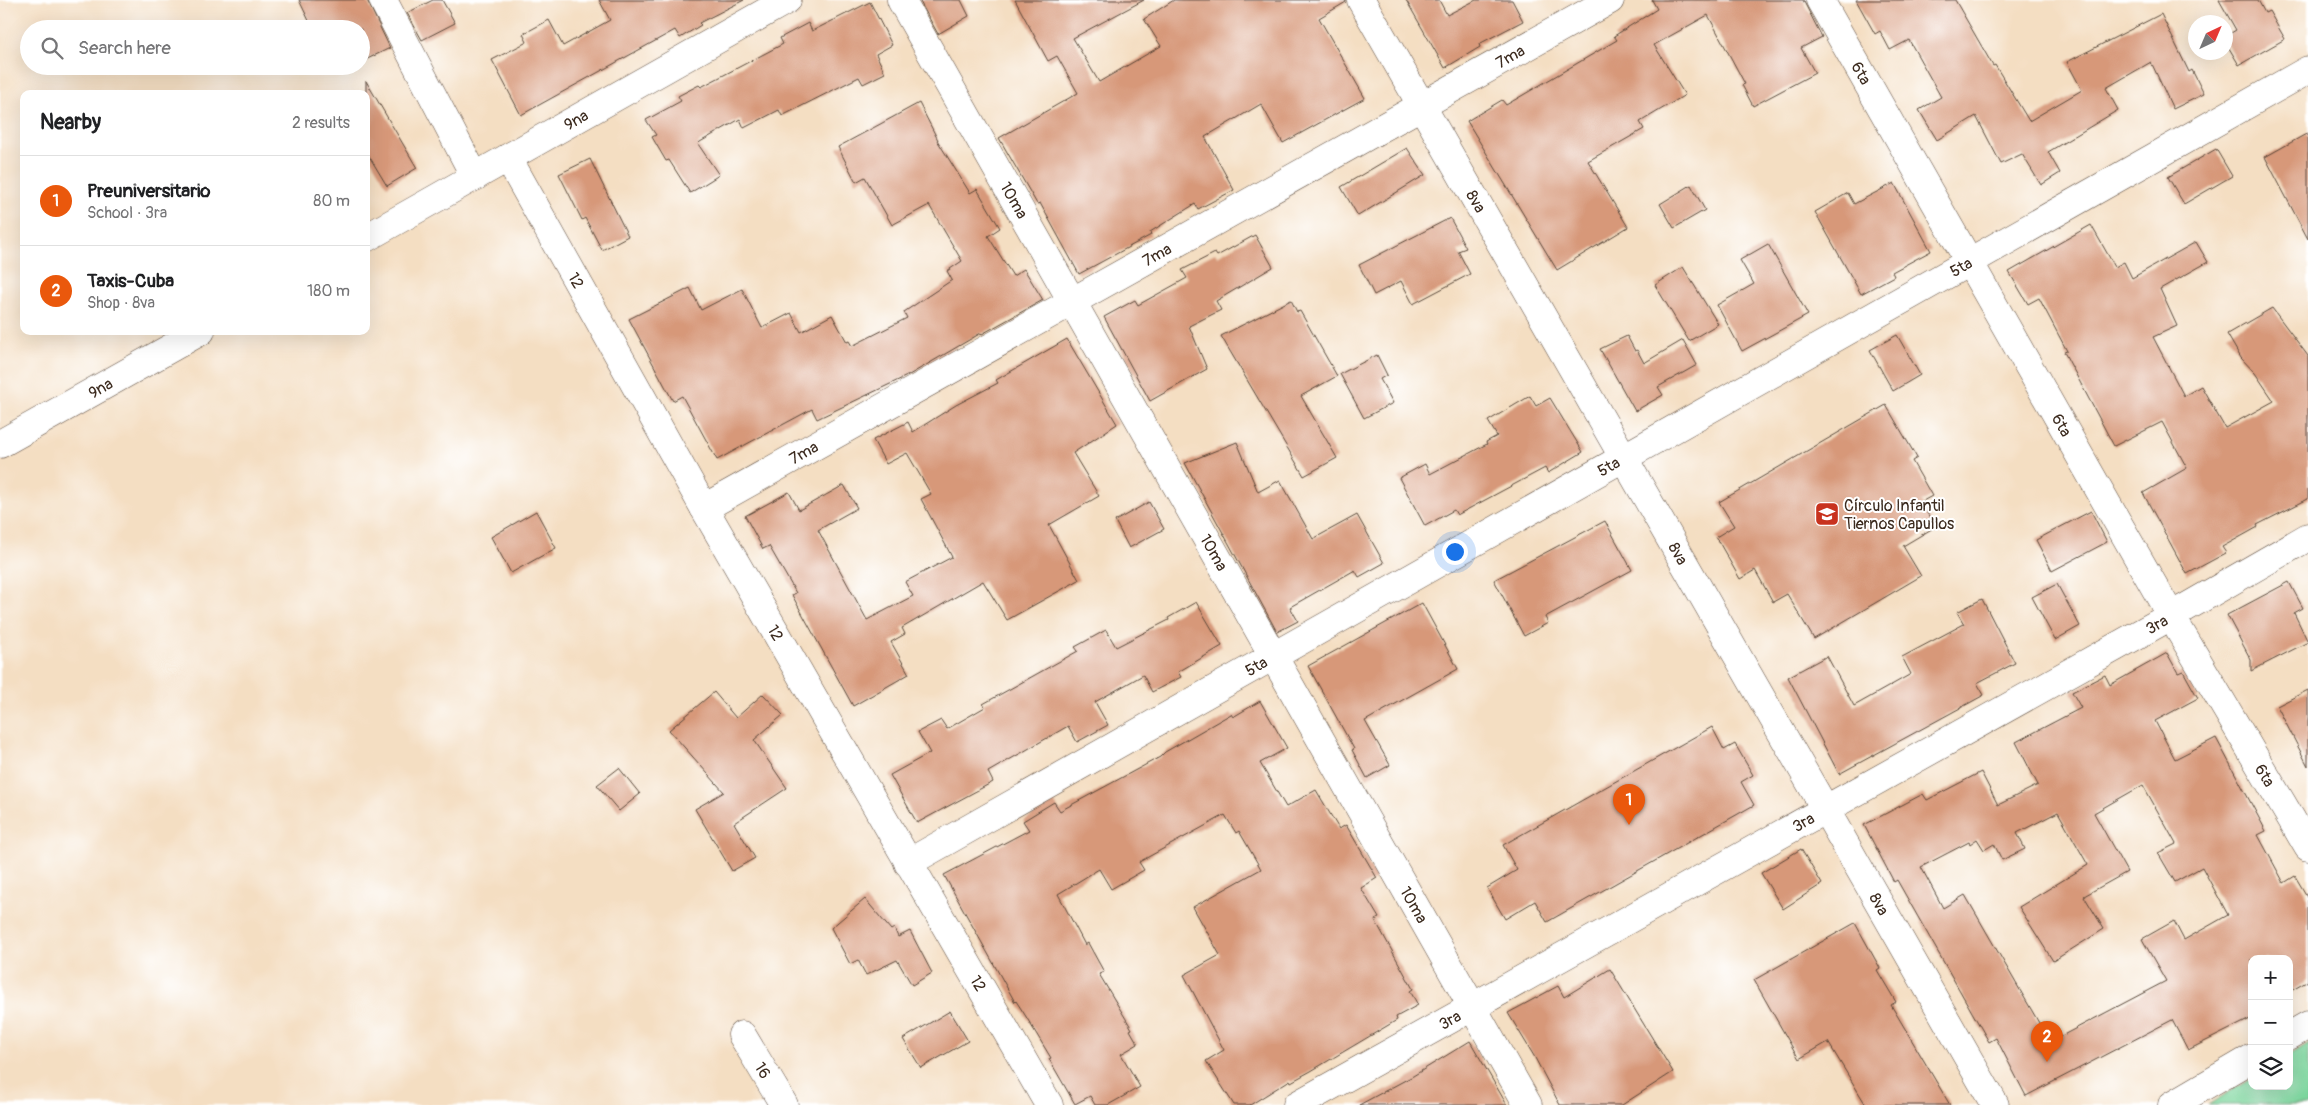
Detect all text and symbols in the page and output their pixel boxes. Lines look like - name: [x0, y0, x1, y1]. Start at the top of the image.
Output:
- north arrow: [2188, 15, 2233, 60]
- search box: [20, 20, 370, 75]
- icon: search: [38, 34, 66, 62]
- text: Search here: [78, 36, 171, 60]
- street label: 7ma: [1492, 41, 1528, 73]
- street label: 6ta: [1846, 58, 1875, 89]
- street label: 9na: [561, 105, 592, 135]
- text: Nearby: [40, 109, 101, 136]
- text: 2 results: [292, 113, 350, 133]
- text: Preuniversitario: [87, 179, 211, 203]
- street label: 10ma: [995, 179, 1032, 222]
- street label: 8va: [1461, 187, 1490, 217]
- text: 1: [53, 191, 59, 211]
- text: 80 m: [313, 191, 350, 211]
- text: School · 3ra: [87, 203, 167, 223]
- street label: 7ma: [1139, 239, 1175, 271]
- street label: 5ta: [1947, 253, 1976, 282]
- text: Taxis-Cuba: [87, 269, 174, 293]
- street label: 12: [563, 269, 588, 292]
- text: 2: [52, 281, 60, 301]
- text: 180 m: [307, 281, 350, 301]
- text: Shop · 8va: [87, 293, 155, 313]
- street label: 9na: [85, 374, 116, 403]
- street label: 6ta: [2047, 410, 2076, 440]
- street label: 7ma: [786, 437, 822, 469]
- street label: 5ta: [1594, 453, 1624, 481]
- place label: Círculo Infantil Tiernos Capullos: [1844, 496, 1954, 534]
- school or university icon: Círculo Infantil Tiernos Capullos: [1814, 501, 1840, 527]
- street label: 10ma: [1195, 531, 1232, 575]
- your location: [1442, 539, 1468, 565]
- street label: 8va: [1663, 539, 1692, 569]
- street label: 3ra: [2143, 611, 2172, 639]
- street label: 12: [763, 621, 788, 645]
- street label: 5ta: [1242, 652, 1271, 681]
- street label: 6ta: [2250, 761, 2279, 791]
- pin: 1: [1613, 784, 1645, 825]
- street label: 3ra: [1789, 809, 1818, 837]
- street label: 10ma: [1395, 883, 1432, 927]
- street label: 8va: [1864, 889, 1893, 919]
- map controls: [2248, 955, 2293, 1090]
- button: +: [2248, 955, 2293, 1000]
- street label: 12: [965, 972, 990, 995]
- button: −: [2248, 1000, 2293, 1045]
- street label: 3ra: [1436, 1006, 1465, 1035]
- pin: 2: [2031, 1021, 2063, 1062]
- button: layers: [2248, 1045, 2293, 1090]
- street label: 16: [750, 1059, 775, 1082]

